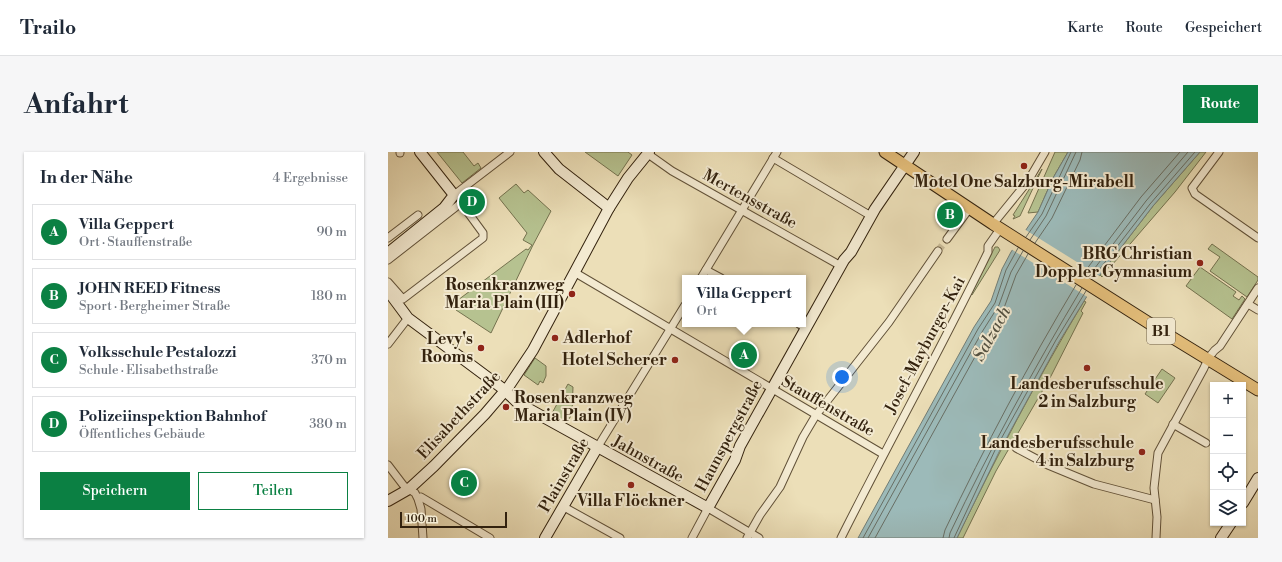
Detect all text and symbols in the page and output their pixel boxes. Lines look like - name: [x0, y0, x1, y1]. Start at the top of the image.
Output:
- text: Trailo: [20, 16, 76, 40]
- text: Karte: [1067, 19, 1104, 37]
- text: Route: [1126, 19, 1163, 37]
- text: Gespeichert: [1185, 19, 1262, 37]
- button: Route: [1183, 85, 1258, 123]
- text: Anfahrt: [24, 87, 128, 122]
- marker: Motel One Salzburg-Mirabell: [1019, 161, 1029, 171]
- street label: Mertensstraße: [699, 165, 801, 233]
- text: In der Nähe: [40, 167, 133, 189]
- text: 4 Ergebnisse: [273, 170, 348, 186]
- place label: Motel One Salzburg-Mirabell: [914, 172, 1135, 192]
- pin: D: [459, 187, 485, 217]
- pin: B: [937, 200, 963, 230]
- text: Villa Geppert: [79, 215, 174, 234]
- text: A: [49, 224, 59, 240]
- text: 90 m: [316, 224, 347, 240]
- text: Ort · Stauffenstraße: [79, 234, 192, 250]
- place label: BRG Christian Doppler Gymnasium: [1035, 244, 1192, 282]
- marker: BRG Christian Doppler Gymnasium: [1195, 258, 1205, 268]
- street label: Josef-Mayburger-Kai: [880, 273, 970, 418]
- place label: Rosenkranzweg Maria Plain (III): [445, 275, 565, 313]
- popup: [682, 275, 806, 327]
- text: JOHN REED Fitness: [79, 279, 220, 298]
- text: Villa Geppert: [697, 284, 791, 303]
- text: B: [49, 288, 59, 304]
- text: 180 m: [311, 288, 347, 304]
- marker: Rosenkranzweg Maria Plain (III): [567, 289, 577, 299]
- text: Sport · Bergheimer Straße: [79, 298, 230, 314]
- water label: Salzach: [968, 302, 1016, 365]
- text: Ort: [697, 303, 717, 319]
- road number: B1: [1147, 318, 1175, 344]
- place label: Adlerhof: [562, 328, 633, 348]
- place label: Levy's Rooms: [421, 329, 473, 367]
- marker: Adlerhof: [550, 333, 560, 343]
- pin: A: [731, 340, 757, 370]
- text: Volksschule Pestalozzi: [79, 343, 237, 362]
- marker: Levy's Rooms: [476, 343, 486, 353]
- place label: Hotel Scherer: [562, 350, 667, 370]
- text: C: [49, 352, 59, 368]
- text: 370 m: [311, 352, 347, 368]
- marker: Hotel Scherer: [670, 355, 680, 365]
- text: Schule · Elisabethstraße: [79, 362, 218, 378]
- marker: Landesberufsschule 2 in Salzburg: [1082, 363, 1092, 373]
- street label: Elisabethstraße: [413, 367, 505, 463]
- your location: [832, 367, 852, 387]
- street label: Stauffenstraße: [778, 371, 878, 441]
- place label: Landesberufsschule 2 in Salzburg: [1010, 374, 1164, 412]
- street label: Haunspergstraße: [691, 377, 767, 495]
- map controls: [1210, 382, 1246, 526]
- button: +: [1210, 382, 1246, 418]
- place label: Rosenkranzweg Maria Plain (IV): [514, 388, 634, 426]
- marker: Rosenkranzweg Maria Plain (IV): [501, 402, 511, 412]
- text: Polizeiinspektion Bahnhof: [79, 407, 266, 426]
- text: D: [49, 416, 59, 432]
- text: 380 m: [309, 416, 347, 432]
- button: −: [1210, 418, 1246, 454]
- text: Öffentliches Gebäude: [79, 426, 205, 442]
- street label: Jahnstraße: [608, 431, 687, 487]
- place label: Landesberufsschule 4 in Salzburg: [981, 433, 1135, 471]
- street label: Plainstraße: [534, 434, 594, 516]
- marker: Landesberufsschule 4 in Salzburg: [1137, 447, 1147, 457]
- button: locate: [1210, 454, 1246, 490]
- pin: C: [451, 468, 477, 498]
- button: Speichern: [40, 472, 190, 510]
- button: Teilen: [198, 472, 348, 510]
- marker: Villa Flöckner: [626, 480, 636, 490]
- button: layers: [1210, 490, 1246, 526]
- place label: Villa Flöckner: [576, 491, 685, 511]
- scale bar: [400, 510, 507, 529]
- text: 100 m: [406, 512, 437, 526]

